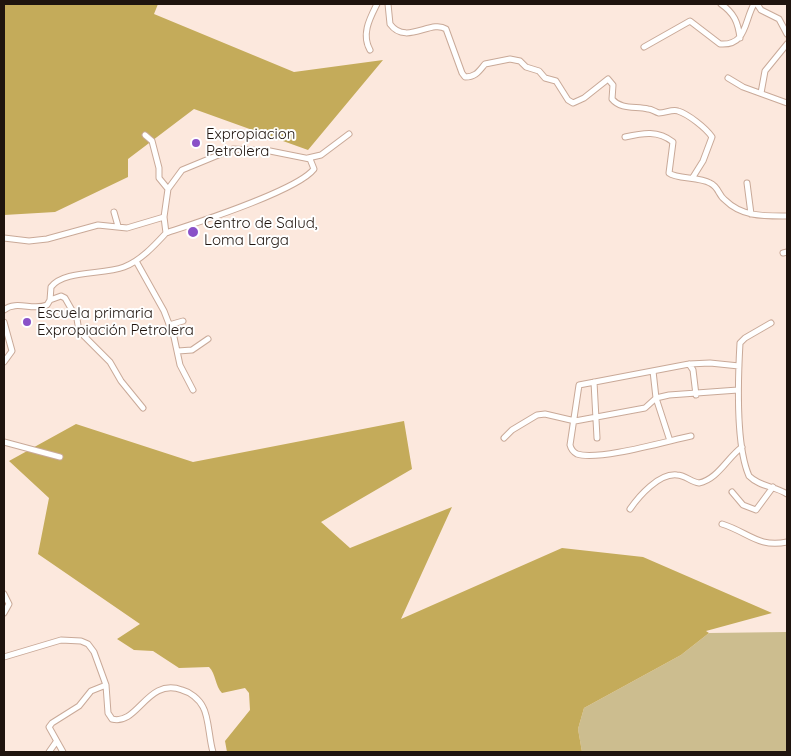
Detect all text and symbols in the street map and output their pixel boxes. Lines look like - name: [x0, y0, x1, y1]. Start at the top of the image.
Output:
- place label: Expropiacion Petrolera: [206, 125, 295, 160]
- marker: Expropiacion Petrolera: [190, 137, 202, 149]
- place label: Centro de Salud, Loma Larga: [204, 214, 318, 249]
- marker: Centro de Salud, Loma Larga: [186, 225, 200, 239]
- place label: Escuela primaria Expropiación Petrolera: [37, 304, 194, 339]
- marker: Escuela primaria Expropiación Petrolera: [21, 316, 33, 328]

